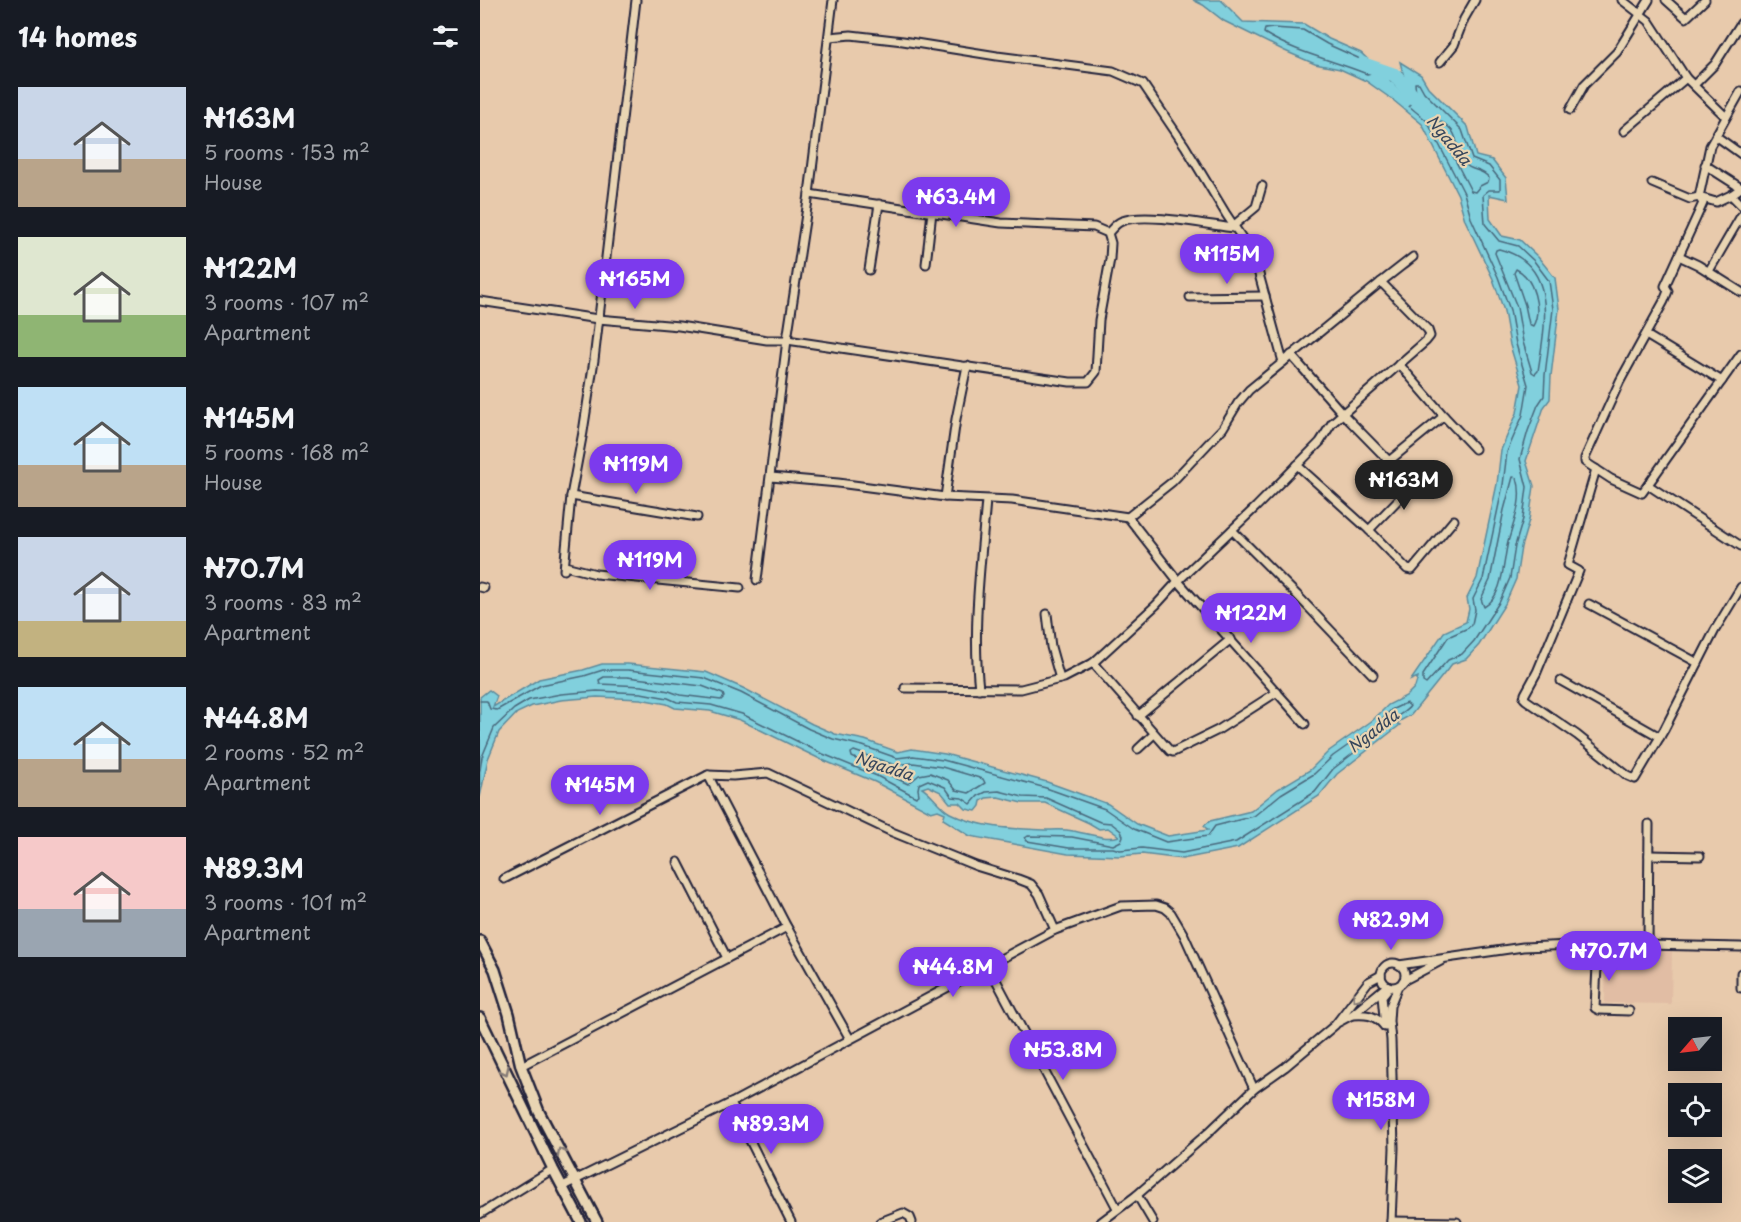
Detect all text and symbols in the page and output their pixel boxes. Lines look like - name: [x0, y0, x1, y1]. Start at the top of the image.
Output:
- text: 14 homes: [18, 17, 137, 56]
- icon: filters: [429, 20, 462, 53]
- text: ₦163M: [204, 98, 295, 137]
- water label: Ngadda: [1421, 109, 1479, 171]
- icon: home: [66, 111, 138, 183]
- text: 5 rooms · 153 m²: [204, 137, 370, 167]
- text: House: [204, 167, 263, 197]
- pin: ₦63.4M: [907, 177, 1005, 228]
- text: ₦63.4M: [916, 181, 996, 211]
- pin: ₦115M: [1185, 234, 1269, 285]
- text: ₦115M: [1194, 238, 1260, 268]
- text: ₦122M: [204, 248, 297, 287]
- pin: ₦165M: [593, 259, 677, 310]
- icon: home: [66, 261, 138, 333]
- text: ₦165M: [599, 263, 671, 293]
- text: 3 rooms · 107 m²: [204, 287, 369, 317]
- text: Apartment: [204, 317, 311, 347]
- text: ₦145M: [204, 398, 295, 437]
- icon: home: [66, 411, 138, 483]
- text: 5 rooms · 168 m²: [204, 437, 369, 467]
- pin: ₦119M: [594, 444, 678, 495]
- text: ₦119M: [603, 448, 669, 478]
- pin: ₦163M: [1362, 460, 1446, 511]
- text: ₦163M: [1369, 464, 1439, 494]
- text: House: [204, 467, 263, 497]
- pin: ₦119M: [608, 540, 692, 591]
- text: ₦119M: [617, 544, 683, 574]
- text: ₦70.7M: [204, 548, 305, 587]
- icon: home: [66, 561, 138, 633]
- text: 3 rooms · 83 m²: [204, 587, 362, 617]
- pin: ₦122M: [1209, 593, 1293, 644]
- text: ₦122M: [1215, 597, 1287, 627]
- text: Apartment: [204, 617, 311, 647]
- text: ₦44.8M: [204, 698, 309, 737]
- water label: Ngadda: [1341, 702, 1404, 758]
- icon: home: [66, 711, 138, 783]
- text: 2 rooms · 52 m²: [204, 737, 364, 767]
- water label: Ngadda: [852, 744, 917, 786]
- pin: ₦145M: [558, 765, 642, 816]
- text: Apartment: [204, 767, 311, 797]
- text: ₦145M: [565, 769, 635, 799]
- text: ₦89.3M: [204, 848, 304, 887]
- icon: home: [66, 861, 138, 933]
- text: 3 rooms · 101 m²: [204, 887, 367, 917]
- pin: ₦82.9M: [1342, 900, 1440, 951]
- text: ₦82.9M: [1352, 904, 1430, 934]
- text: Apartment: [204, 917, 311, 947]
- pin: ₦70.7M: [1560, 931, 1658, 982]
- text: ₦70.7M: [1570, 935, 1648, 965]
- pin: ₦44.8M: [904, 947, 1002, 998]
- text: ₦44.8M: [913, 951, 993, 981]
- one-way arrow: [1352, 991, 1363, 1002]
- north arrow: [1668, 1017, 1722, 1071]
- map controls: [1668, 1017, 1722, 1203]
- pin: ₦53.8M: [1014, 1030, 1112, 1081]
- text: ₦53.8M: [1023, 1034, 1103, 1064]
- one-way arrow: [498, 1064, 510, 1075]
- pin: ₦158M: [1339, 1080, 1423, 1131]
- button: locate: [1668, 1083, 1722, 1137]
- text: ₦158M: [1346, 1084, 1416, 1114]
- pin: ₦89.3M: [722, 1104, 820, 1155]
- text: ₦89.3M: [733, 1108, 809, 1138]
- one-way arrow: [557, 1147, 568, 1158]
- button: layers: [1668, 1149, 1722, 1203]

